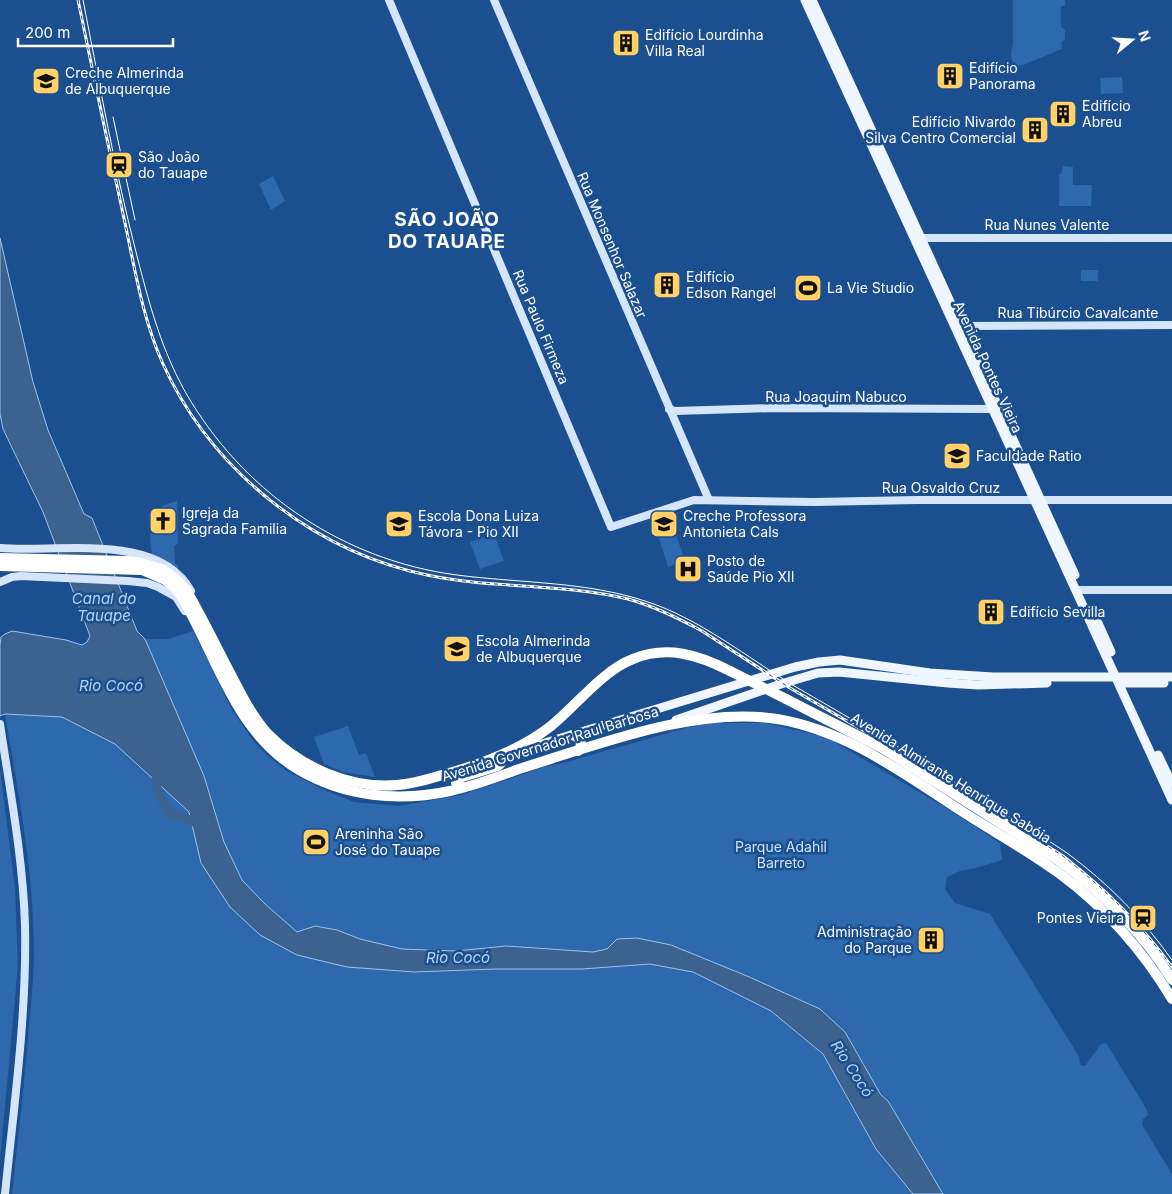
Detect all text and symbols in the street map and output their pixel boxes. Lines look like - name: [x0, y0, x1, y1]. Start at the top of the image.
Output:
- scale bar: [18, 15, 172, 47]
- north arrow: [1107, 15, 1157, 65]
- text: 200 m: [25, 23, 70, 42]
- place label: Edifício Lourdinha Villa Real: [645, 26, 764, 59]
- building icon: Edifício Lourdinha Villa Real: [611, 28, 641, 58]
- text: N: [1135, 28, 1155, 44]
- place label: Edifício Panorama: [969, 59, 1036, 92]
- building icon: Edifício Panorama: [935, 61, 965, 91]
- place label: Creche Almerinda de Albuquerque: [65, 64, 184, 97]
- school or university icon: Creche Almerinda de Albuquerque: [31, 66, 61, 96]
- place label: Edifício Abreu: [1082, 97, 1131, 130]
- building icon: Edifício Abreu: [1048, 99, 1078, 129]
- place label: Edifício Nivardo Silva Centro Comercial: [865, 113, 1016, 146]
- building icon: Edifício Nivardo Silva Centro Comercial: [1020, 115, 1050, 145]
- place label: São João do Tauape: [138, 148, 208, 181]
- station icon: São João do Tauape: [104, 150, 134, 180]
- street label: Rua Monsenhor Salazar: [574, 169, 651, 320]
- district label: SÃO JOÃO DO TAUAPE: [388, 208, 506, 253]
- street label: Rua Nunes Valente: [985, 216, 1109, 233]
- street label: Rua Paulo Firmeza: [510, 267, 573, 387]
- place label: Edifício Edson Rangel: [686, 268, 776, 301]
- building icon: Edifício Edson Rangel: [652, 270, 682, 300]
- sports icon: La Vie Studio: [793, 273, 823, 303]
- place label: La Vie Studio: [827, 279, 914, 296]
- street label: Avenida Pontes Vieira: [950, 298, 1027, 436]
- street label: Rua Tibúrcio Cavalcante: [998, 304, 1158, 321]
- street label: Rua Joaquim Nabuco: [765, 388, 907, 405]
- school or university icon: Faculdade Ratio: [942, 441, 972, 471]
- place label: Faculdade Ratio: [976, 447, 1082, 464]
- street label: Rua Osvaldo Cruz: [882, 479, 1000, 496]
- place label: Igreja da Sagrada Familia: [182, 504, 287, 537]
- church icon: Igreja da Sagrada Familia: [148, 506, 178, 536]
- place label: Escola Dona Luiza Távora - Pio XII: [418, 507, 539, 540]
- place label: Creche Professora Antonieta Cals: [683, 507, 806, 540]
- school or university icon: Escola Dona Luiza Távora - Pio XII: [384, 509, 414, 539]
- school or university icon: Creche Professora Antonieta Cals: [649, 509, 679, 539]
- place label: Posto de Saúde Pio XII: [707, 552, 795, 585]
- hospital icon: Posto de Saúde Pio XII: [673, 554, 703, 584]
- water label: Canal do Tauape: [72, 589, 136, 625]
- building icon: Edifício Sevilla: [976, 597, 1006, 627]
- place label: Edifício Sevilla: [1010, 603, 1105, 620]
- place label: Escola Almerinda de Albuquerque: [476, 632, 590, 665]
- school or university icon: Escola Almerinda de Albuquerque: [442, 634, 472, 664]
- water label: Rio Cocó: [79, 676, 143, 695]
- street label: Avenida Governador Raul Barbosa: [439, 702, 660, 785]
- street label: Avenida Almirante Henrique Sabóia: [848, 709, 1055, 846]
- place label: Areninha São José do Tauape: [335, 825, 441, 858]
- sports icon: Areninha São José do Tauape: [301, 827, 331, 857]
- park label: Parque Adahil Barreto: [735, 838, 827, 871]
- station icon: Pontes Vieira: [1128, 903, 1158, 933]
- place label: Pontes Vieira: [1037, 909, 1124, 926]
- place label: Administração do Parque: [817, 923, 912, 956]
- building icon: Administração do Parque: [916, 925, 946, 955]
- water label: Rio Cocó: [426, 948, 490, 967]
- water label: Rio Cocó: [827, 1037, 878, 1101]

